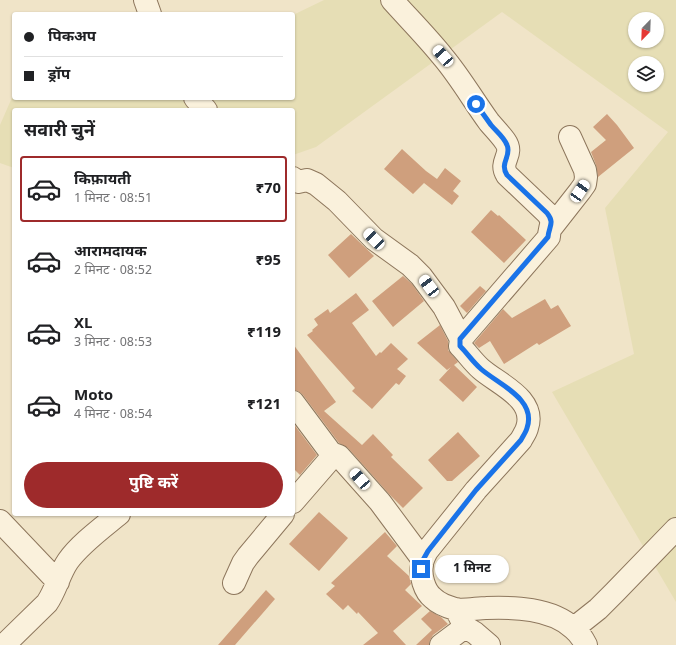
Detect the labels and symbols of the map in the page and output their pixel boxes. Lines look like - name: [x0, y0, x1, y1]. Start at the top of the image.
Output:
- north arrow: [628, 12, 664, 48]
- car: [431, 43, 455, 69]
- route start: [467, 95, 485, 113]
- car: [568, 178, 592, 204]
- car: [361, 226, 387, 252]
- car: [417, 273, 441, 299]
- car: [348, 466, 372, 492]
- callout: 1 मिनट: [435, 555, 509, 583]
- route end: [412, 560, 430, 578]

